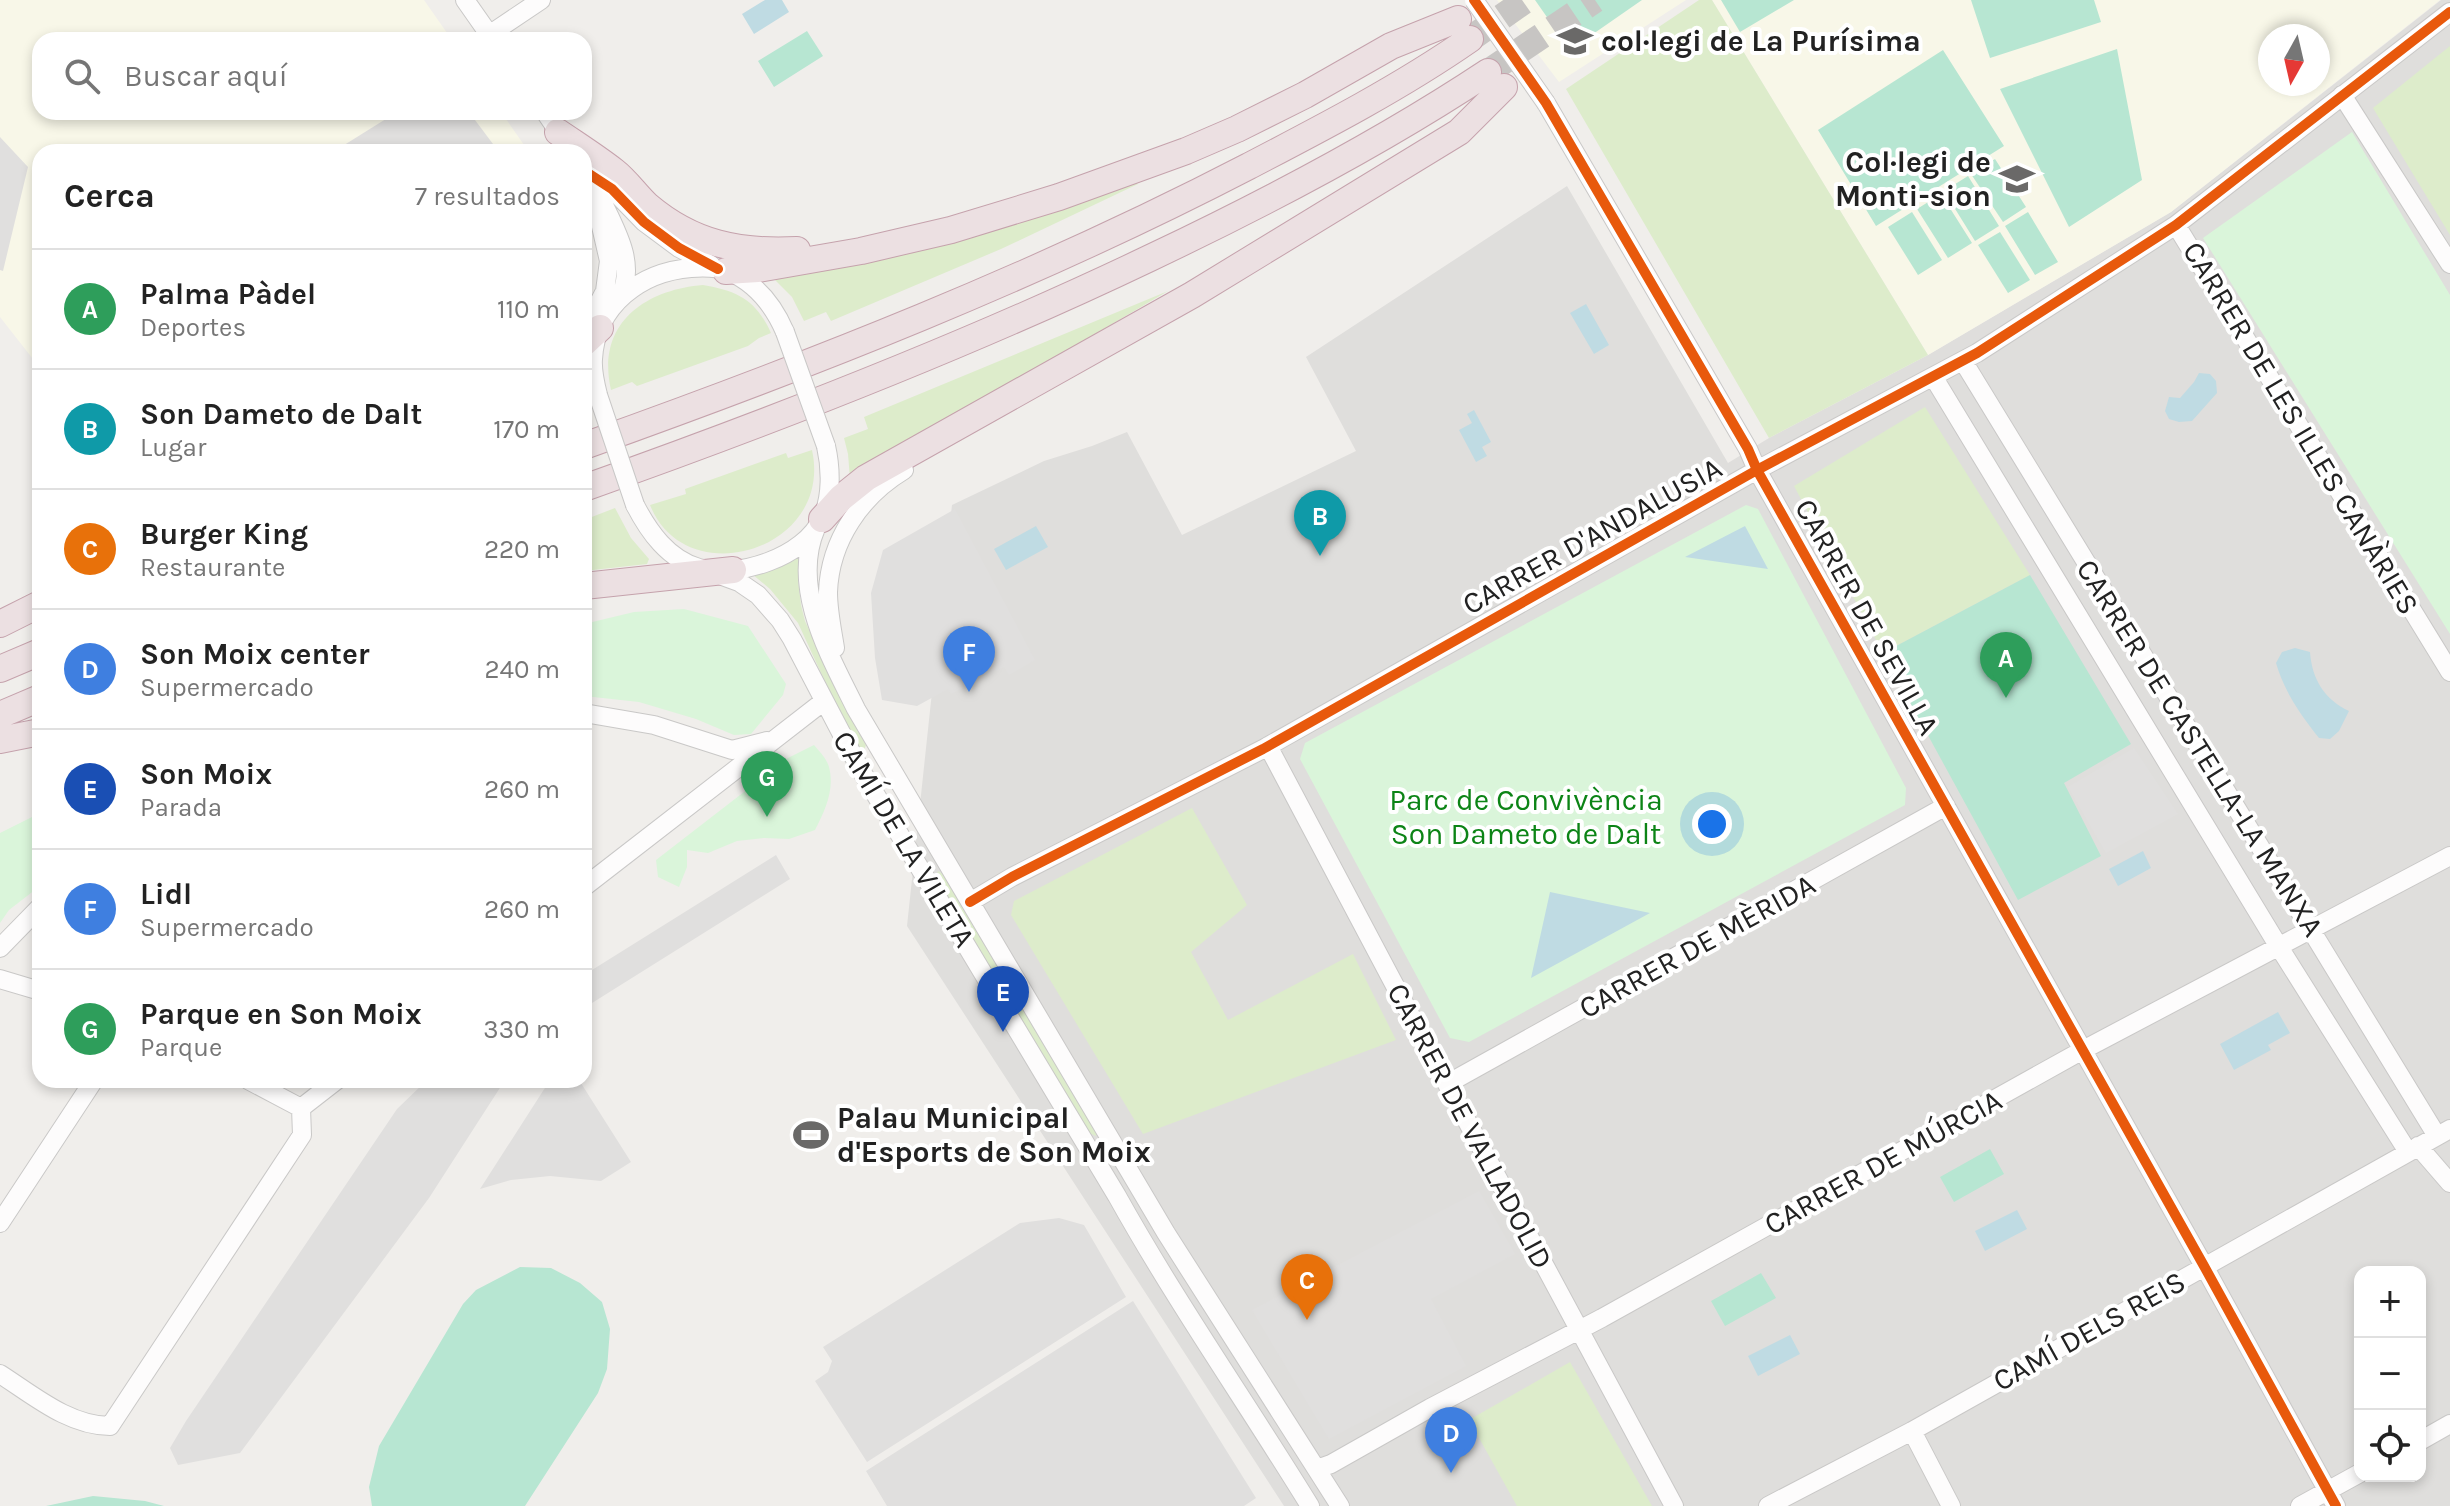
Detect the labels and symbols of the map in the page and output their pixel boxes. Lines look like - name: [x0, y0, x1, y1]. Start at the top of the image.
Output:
- school or university icon: col·legi de La Purísima: [1556, 22, 1594, 60]
- place label: col·legi de La Purísima: [1601, 23, 1921, 59]
- north arrow: [2258, 24, 2330, 96]
- place label: Col·legi de Monti-sion: [1835, 144, 1991, 214]
- school or university icon: Col·legi de Monti-sion: [1998, 160, 2036, 198]
- street label: CARRER DE LES ILLES CANÀRIES: [2175, 235, 2427, 621]
- street label: CARRER D'ANDALUSIA: [1456, 450, 1728, 622]
- pin: B: [1294, 490, 1346, 556]
- street label: CARRER DE SEVILLA: [1787, 493, 1947, 741]
- street label: CARRER DE CASTELLA-LA MANXA: [2069, 553, 2331, 943]
- pin: F: [943, 626, 995, 692]
- pin: A: [1980, 632, 2032, 698]
- street label: CAMÍ DE LA VILETA: [825, 724, 983, 954]
- pin: G: [741, 751, 793, 817]
- park label: Parc de Convivència Son Dameto de Dalt: [1389, 782, 1663, 852]
- your location: [1692, 804, 1732, 844]
- street label: CARRER DE MÈRIDA: [1573, 866, 1821, 1026]
- pin: E: [977, 966, 1029, 1032]
- street label: CARRER DE VALLADOLID: [1379, 977, 1561, 1275]
- street label: CARRER DE MÚRCIA: [1758, 1082, 2008, 1242]
- place label: Palau Municipal d'Esports de Son Moix: [837, 1100, 1151, 1170]
- sports icon: Palau Municipal d'Esports de Son Moix: [792, 1116, 830, 1154]
- pin: C: [1281, 1254, 1333, 1320]
- street label: CAMÍ DELS REIS: [1987, 1263, 2191, 1399]
- pin: D: [1425, 1407, 1477, 1473]

